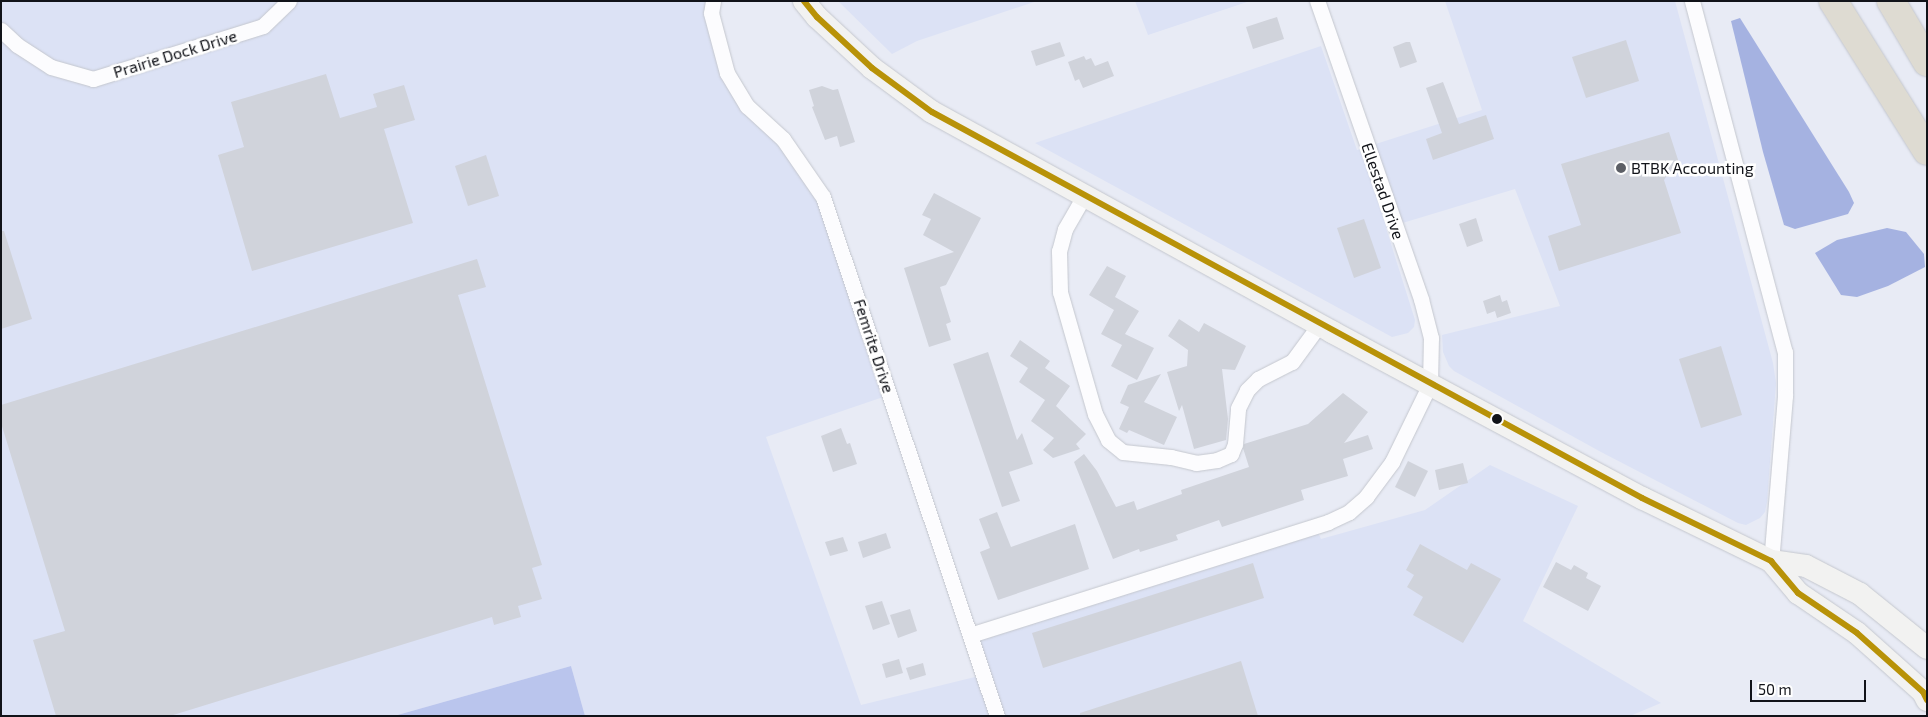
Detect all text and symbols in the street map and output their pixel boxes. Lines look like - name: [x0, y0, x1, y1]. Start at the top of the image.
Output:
- street label: Prairie Dock Drive: [111, 26, 239, 82]
- street label: Ellestad Drive: [1358, 140, 1408, 242]
- place label: BTBK Accounting: [1631, 158, 1754, 178]
- marker: BTBK Accounting: [1615, 162, 1627, 174]
- street label: Femrite Drive: [850, 297, 898, 395]
- unlabelled marker: [1492, 414, 1502, 424]
- scale bar: [1753, 670, 1869, 702]
- text: 50 m: [1758, 680, 1792, 698]

